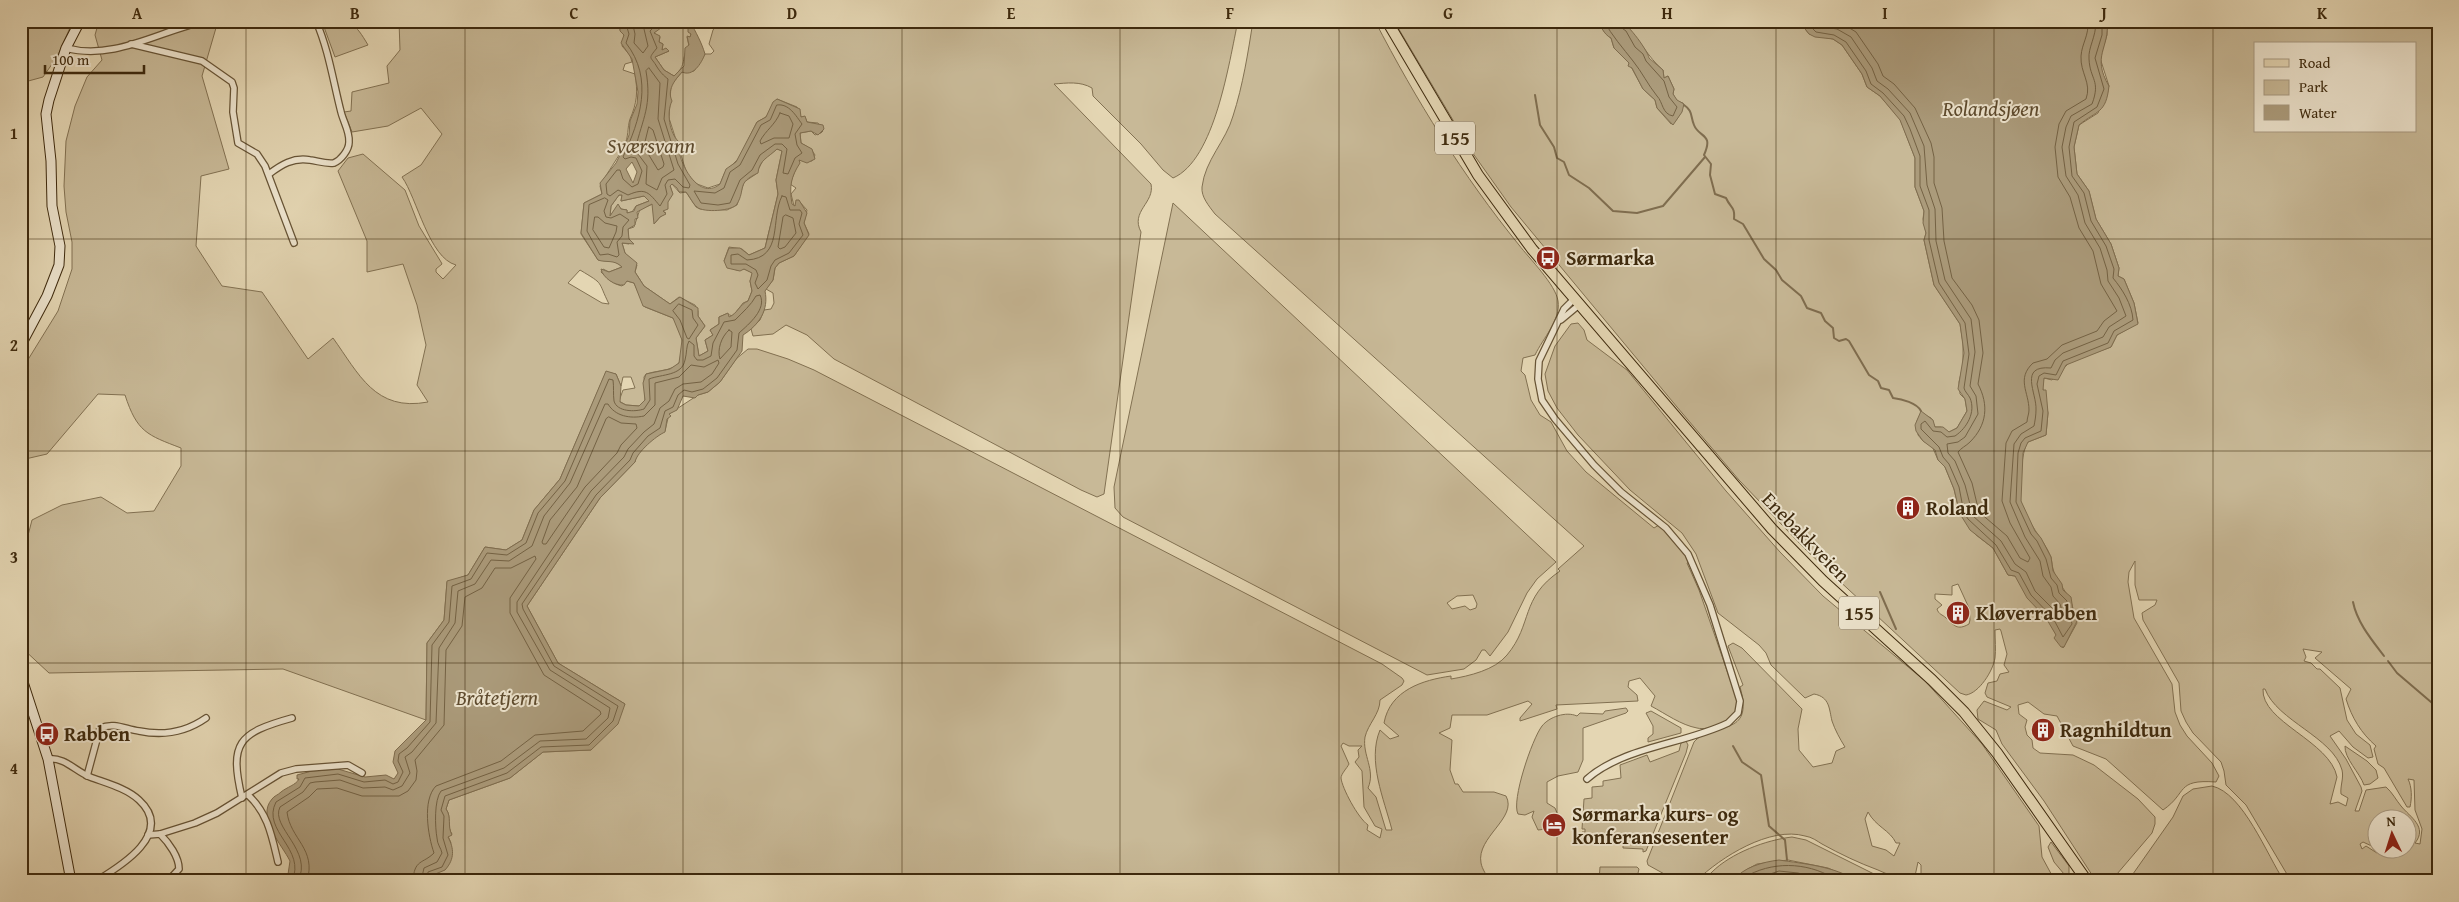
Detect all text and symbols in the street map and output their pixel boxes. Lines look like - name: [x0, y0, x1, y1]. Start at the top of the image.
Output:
- text: A: [132, 1, 143, 25]
- text: B: [350, 1, 360, 25]
- text: C: [569, 1, 579, 25]
- text: D: [787, 1, 797, 25]
- text: E: [1007, 1, 1016, 25]
- text: F: [1226, 1, 1234, 25]
- text: G: [1443, 1, 1453, 25]
- text: H: [1661, 1, 1673, 25]
- text: I: [1882, 1, 1888, 25]
- text: J: [2098, 1, 2107, 25]
- text: K: [2317, 1, 2328, 25]
- scale bar: [45, 42, 144, 74]
- legend: [2254, 42, 2416, 132]
- text: 100 m: [52, 49, 90, 70]
- text: Road: [2299, 52, 2330, 73]
- text: Park: [2299, 76, 2328, 97]
- water label: Rolandsjøen: [1942, 93, 2040, 124]
- text: Water: [2299, 102, 2337, 123]
- text: 1: [10, 121, 18, 145]
- road number: 155: [1435, 122, 1475, 154]
- water label: Sværsvann: [607, 130, 696, 161]
- place label: Sørmarka: [1566, 243, 1655, 272]
- bus stop icon: Sørmarka: [1535, 245, 1561, 271]
- text: 2: [10, 333, 18, 357]
- street label: Enebakkveien: [1756, 485, 1857, 588]
- place label: Roland: [1926, 493, 1989, 522]
- building icon: Roland: [1895, 495, 1921, 521]
- text: 3: [10, 545, 18, 569]
- road number: 155: [1839, 596, 1879, 630]
- place label: Kløverrabben: [1976, 598, 2097, 627]
- building icon: Kløverrabben: [1945, 600, 1971, 626]
- water label: Bråtetjern: [455, 682, 538, 713]
- place label: Ragnhildtun: [2060, 715, 2172, 744]
- building icon: Ragnhildtun: [2030, 717, 2056, 743]
- place label: Rabben: [64, 719, 130, 748]
- bus stop icon: Rabben: [34, 721, 60, 747]
- text: 4: [10, 756, 18, 780]
- place label: Sørmarka kurs- og konferansesenter: [1572, 799, 1739, 851]
- north arrow: [2366, 810, 2416, 860]
- text: N: [2386, 811, 2397, 831]
- hotel icon: Sørmarka kurs- og konferansesenter: [1541, 812, 1567, 838]

